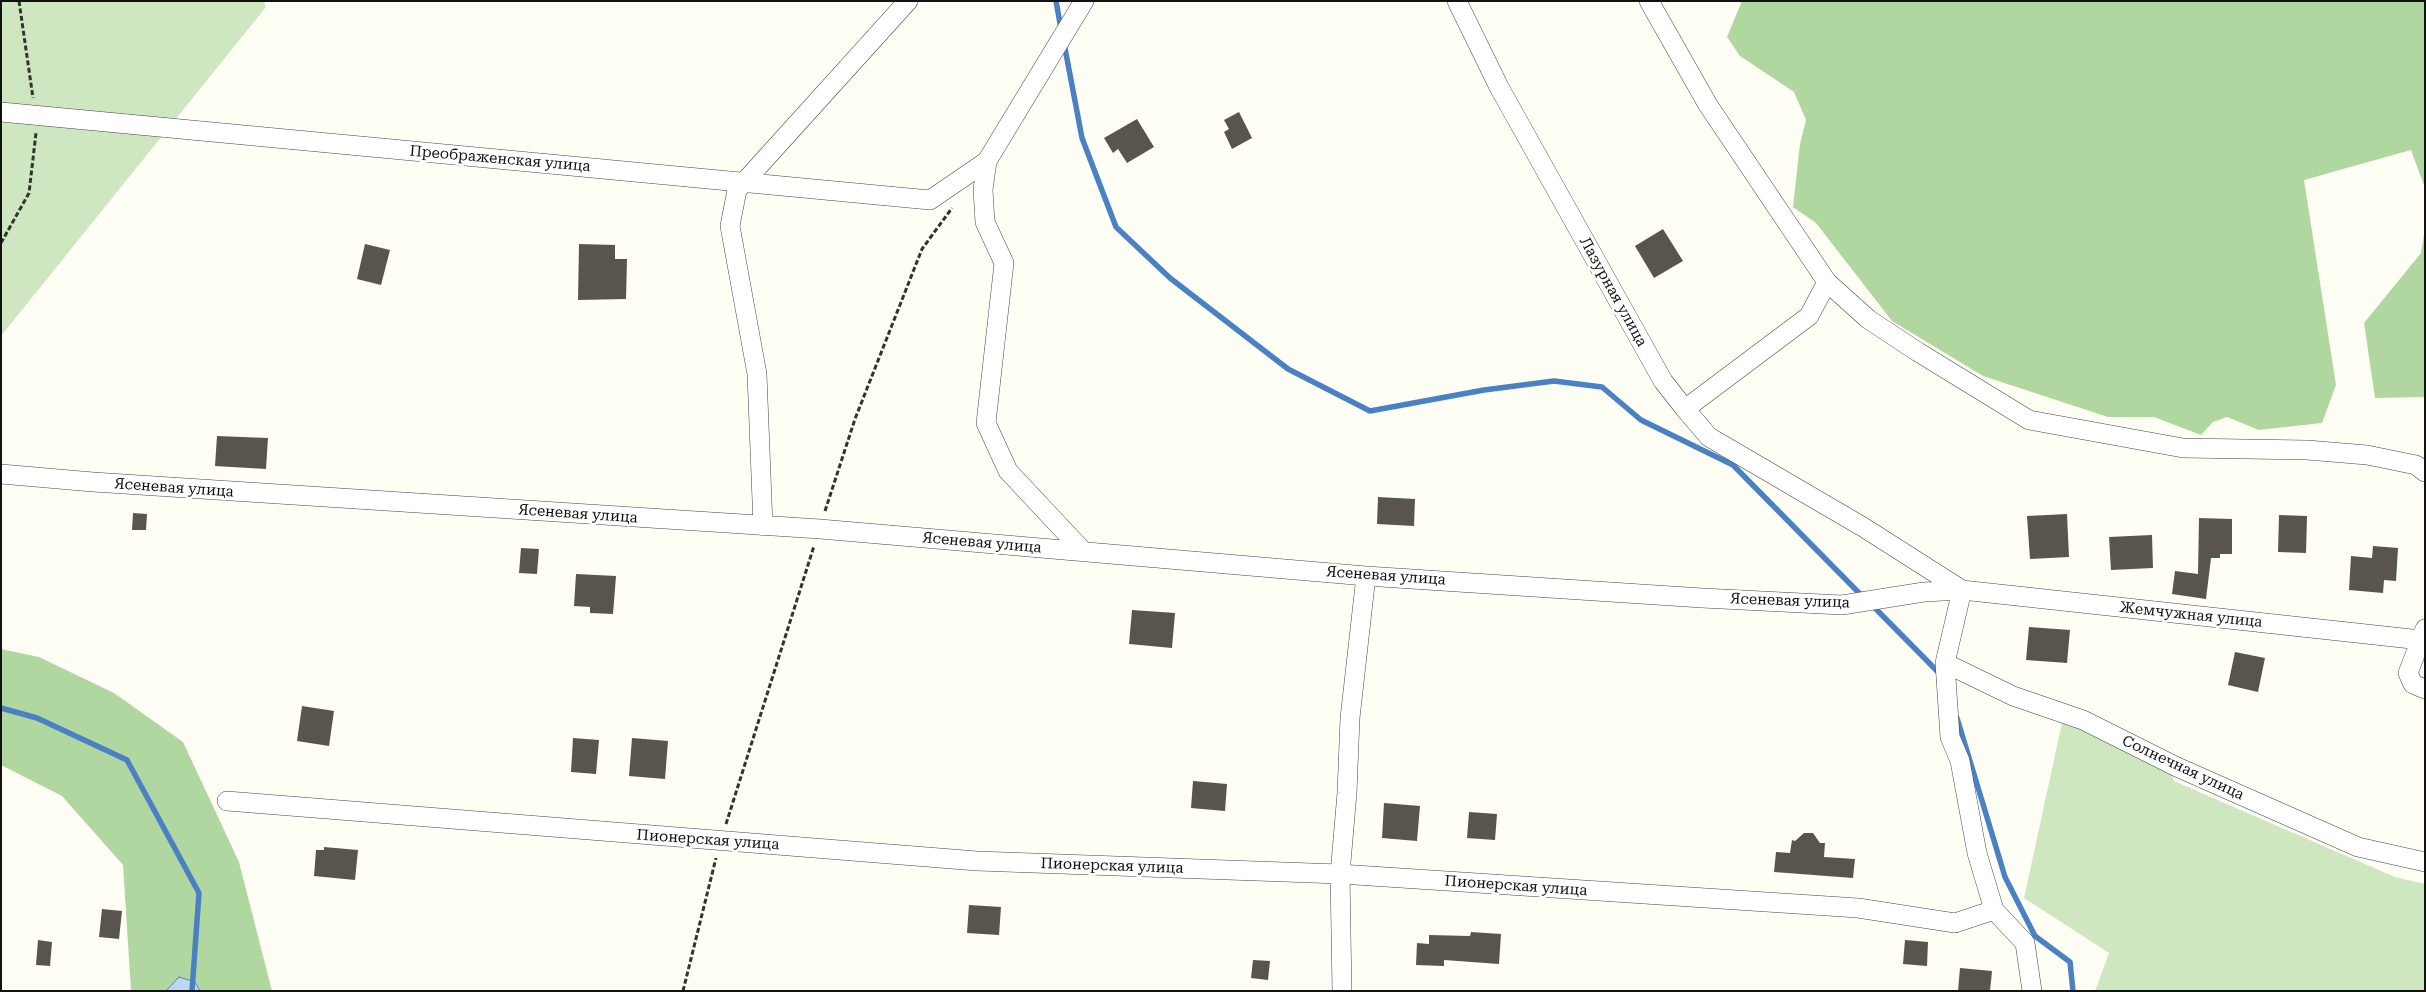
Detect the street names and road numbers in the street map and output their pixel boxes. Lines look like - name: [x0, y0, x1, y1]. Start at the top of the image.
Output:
- street label: Преображенская улица: [409, 142, 591, 176]
- street label: Лазурная улица: [1575, 234, 1651, 350]
- street label: Ясеневая улица: [114, 475, 234, 501]
- street label: Ясеневая улица: [518, 501, 638, 527]
- street label: Ясеневая улица: [922, 529, 1042, 557]
- street label: Ясеневая улица: [1326, 563, 1446, 589]
- street label: Ясеневая улица: [1730, 590, 1850, 612]
- street label: Жемчужная улица: [2119, 599, 2263, 631]
- street label: Солнечная улица: [2119, 732, 2247, 804]
- street label: Пионерская улица: [636, 826, 780, 854]
- street label: Пионерская улица: [1040, 855, 1184, 877]
- street label: Пионерская улица: [1444, 872, 1588, 900]

